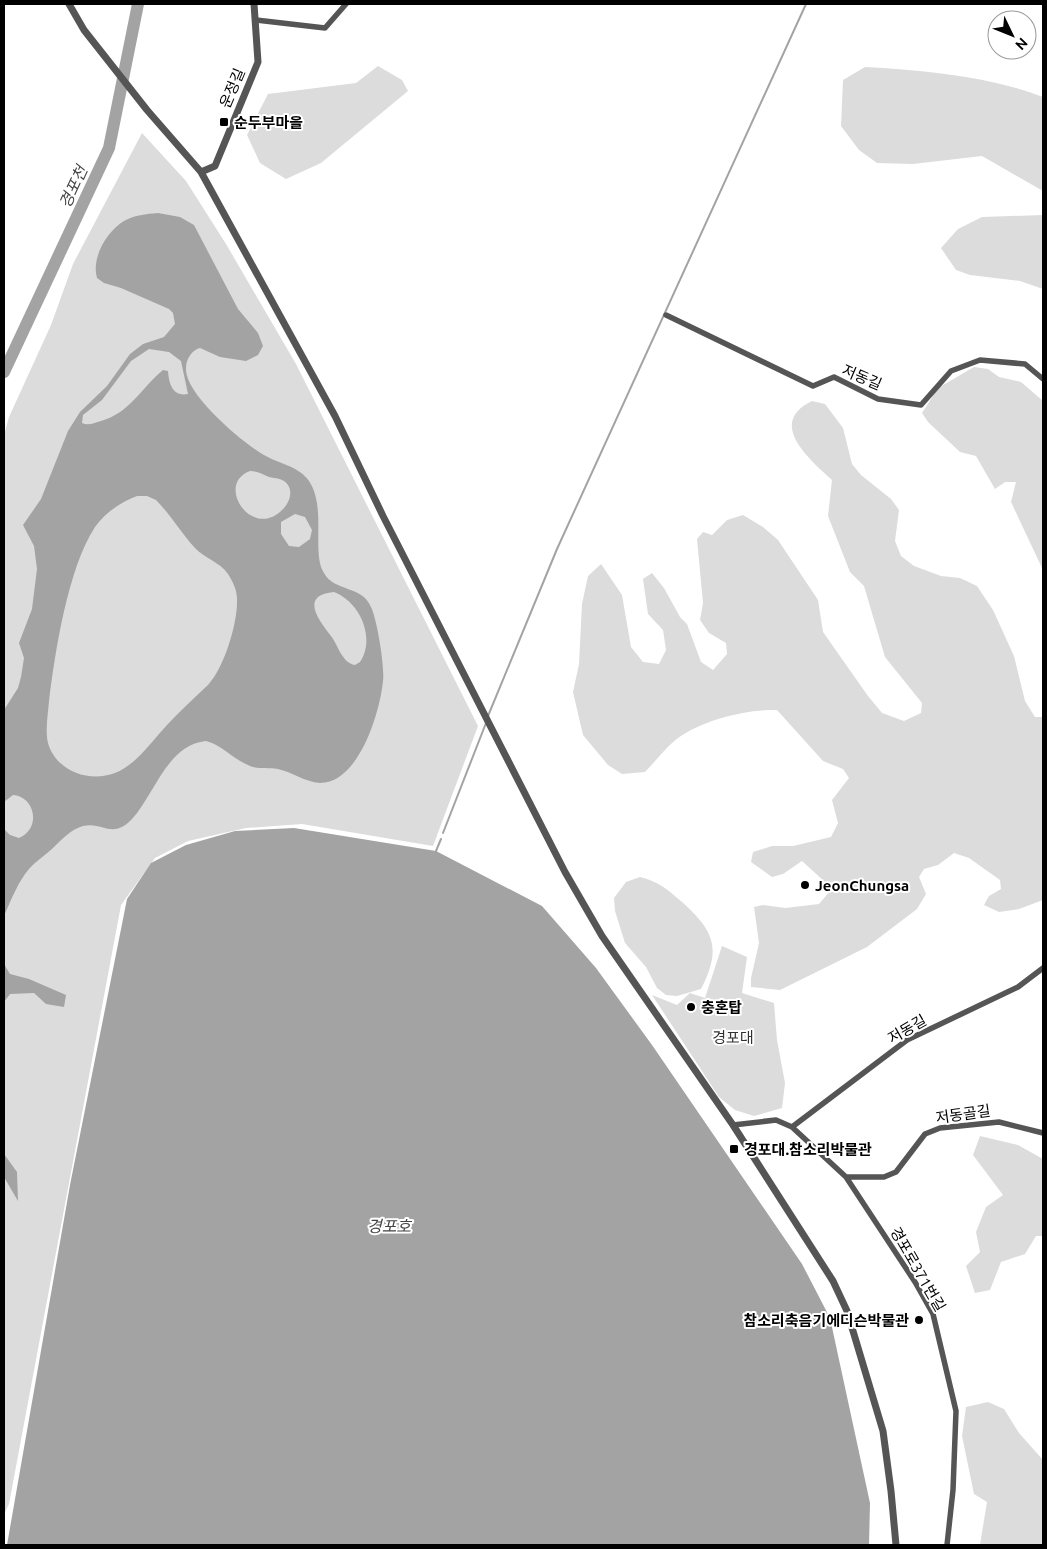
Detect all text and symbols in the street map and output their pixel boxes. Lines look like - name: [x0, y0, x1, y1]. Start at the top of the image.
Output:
- north arrow: [987, 10, 1037, 60]
- text: N: [1012, 35, 1031, 53]
- street label: 운정길: [216, 66, 248, 110]
- place label: 순두부마을: [234, 114, 303, 131]
- marker: 순두부마을: [218, 116, 230, 128]
- water label: 경포천: [56, 161, 91, 211]
- street label: 저동길: [840, 361, 884, 393]
- place label: JeonChungsa: [815, 877, 909, 894]
- marker: JeonChungsa: [799, 879, 811, 891]
- place label: 충혼탑: [701, 999, 742, 1016]
- marker: 충혼탑: [685, 1001, 697, 1013]
- street label: 저동길: [885, 1011, 929, 1047]
- park label: 경포대: [712, 1029, 754, 1046]
- street label: 저동골길: [934, 1102, 992, 1126]
- place label: 경포대.참소리박물관: [744, 1141, 872, 1158]
- marker: 경포대.참소리박물관: [728, 1143, 740, 1155]
- water label: 경포호: [367, 1217, 412, 1235]
- street label: 경포로371번길: [887, 1224, 949, 1314]
- place label: 참소리축음기에디슨박물관: [743, 1312, 909, 1329]
- marker: 참소리축음기에디슨박물관: [913, 1314, 925, 1326]

